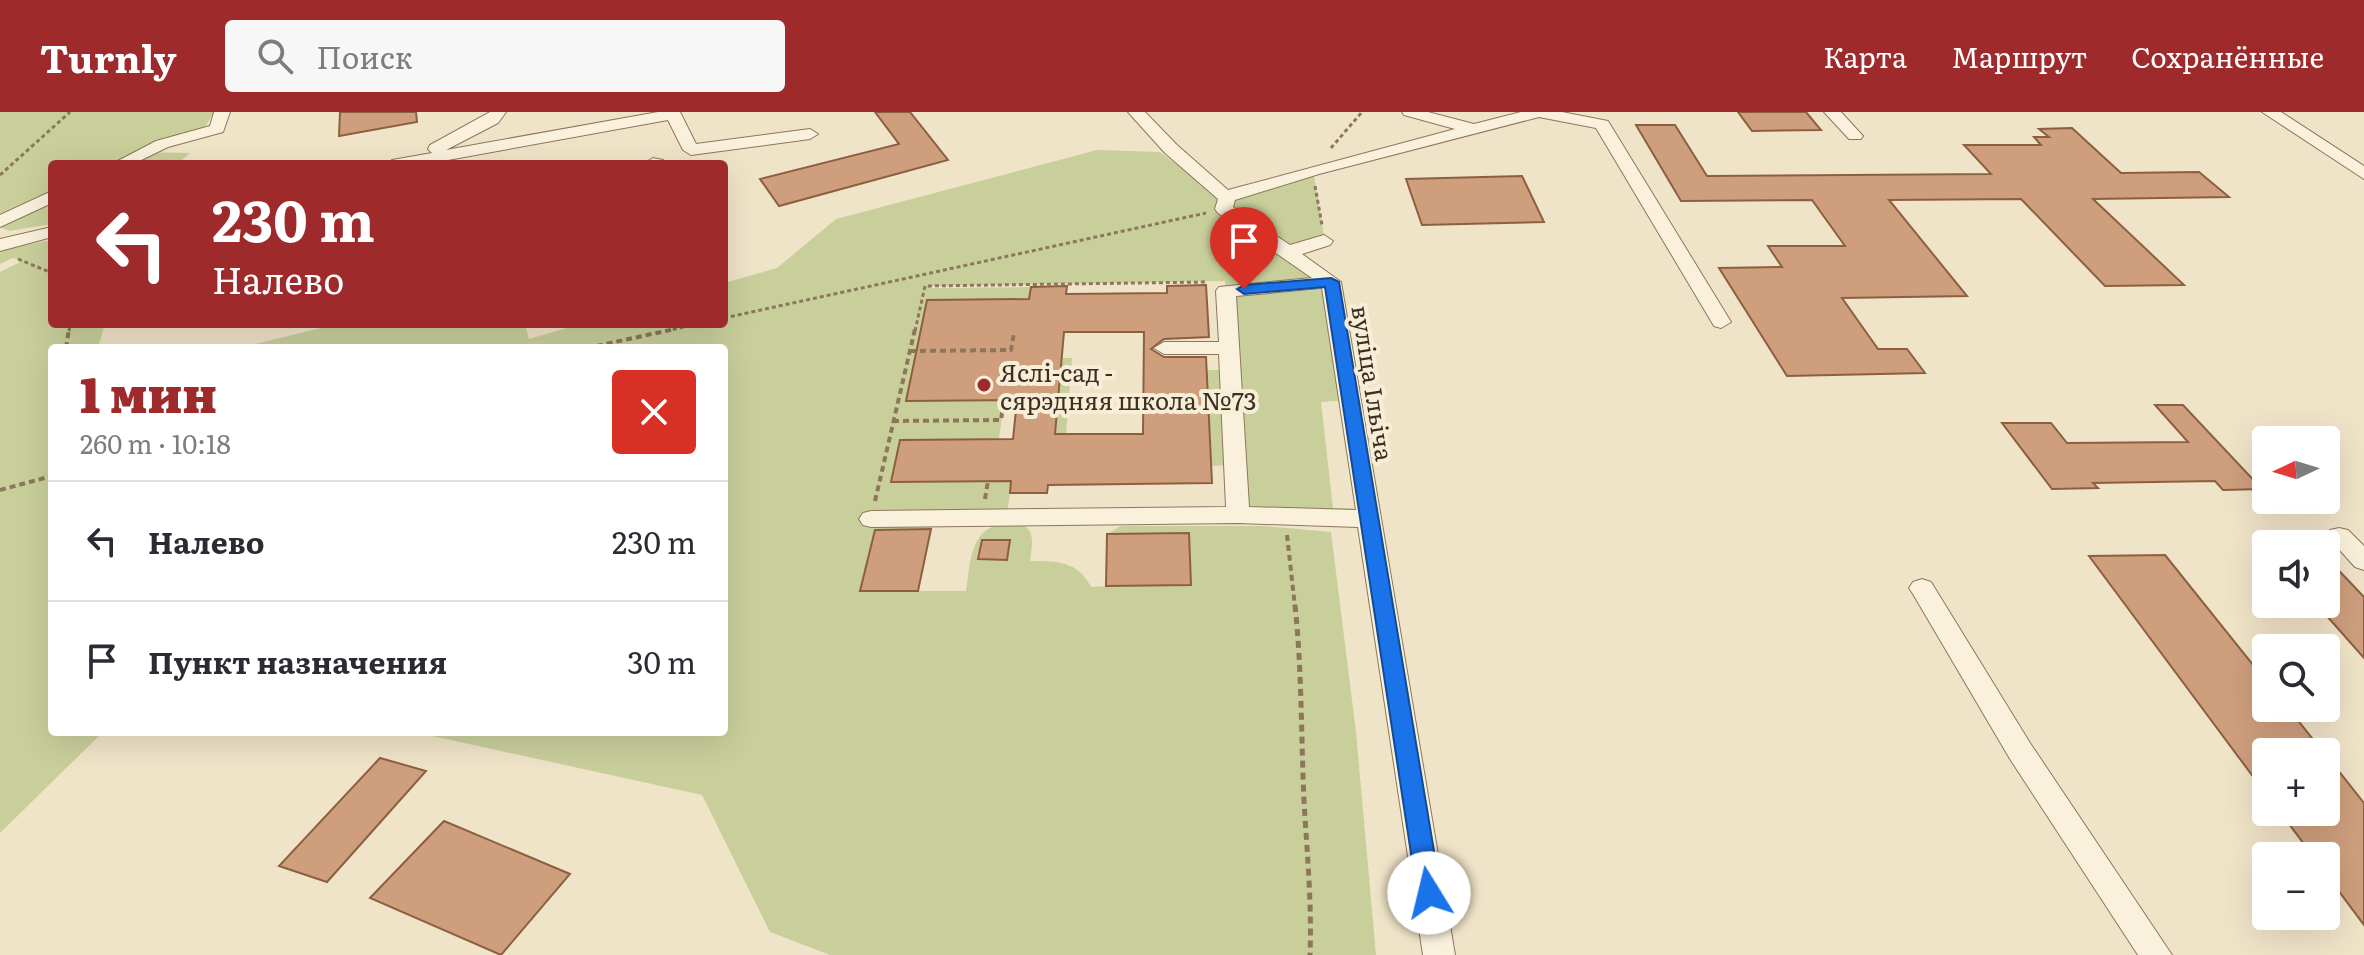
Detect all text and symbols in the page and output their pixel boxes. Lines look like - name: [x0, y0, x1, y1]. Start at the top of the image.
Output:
- search box: [225, 20, 785, 92]
- text: Turnly: [40, 28, 177, 85]
- icon: search: [253, 34, 297, 78]
- text: Поиск: [317, 34, 413, 78]
- text: Карта: [1823, 35, 1907, 77]
- text: Маршрут: [1951, 35, 2087, 77]
- text: Сохранённые: [2131, 35, 2324, 77]
- text: 230 m: [212, 176, 375, 259]
- icon: left: [80, 192, 184, 296]
- pin: [1210, 207, 1278, 289]
- icon: arrive: [1222, 219, 1266, 263]
- text: Налево: [212, 252, 344, 305]
- street label: вуліца Ільіча: [1344, 303, 1404, 463]
- place label: Яслі-сад - сярэдняя школа №73: [1000, 354, 1257, 417]
- text: 1 мин: [80, 357, 217, 428]
- button: close: [612, 370, 696, 454]
- marker: Яслі-сад - сярэдняя школа №73: [975, 376, 993, 394]
- text: 260 m · 10:18: [80, 423, 231, 462]
- north arrow: [2252, 426, 2340, 514]
- map controls: [2252, 426, 2340, 930]
- icon: left: [80, 519, 124, 563]
- text: Налево: [148, 519, 264, 563]
- text: 230 m: [612, 519, 696, 563]
- button: sound: [2252, 530, 2340, 618]
- button: search: [2252, 634, 2340, 722]
- icon: arrive: [80, 639, 124, 683]
- text: Пункт назначения: [148, 639, 447, 683]
- text: 30 m: [627, 639, 696, 683]
- button: +: [2252, 738, 2340, 826]
- button: −: [2252, 842, 2340, 930]
- position arrow: [1387, 851, 1471, 935]

